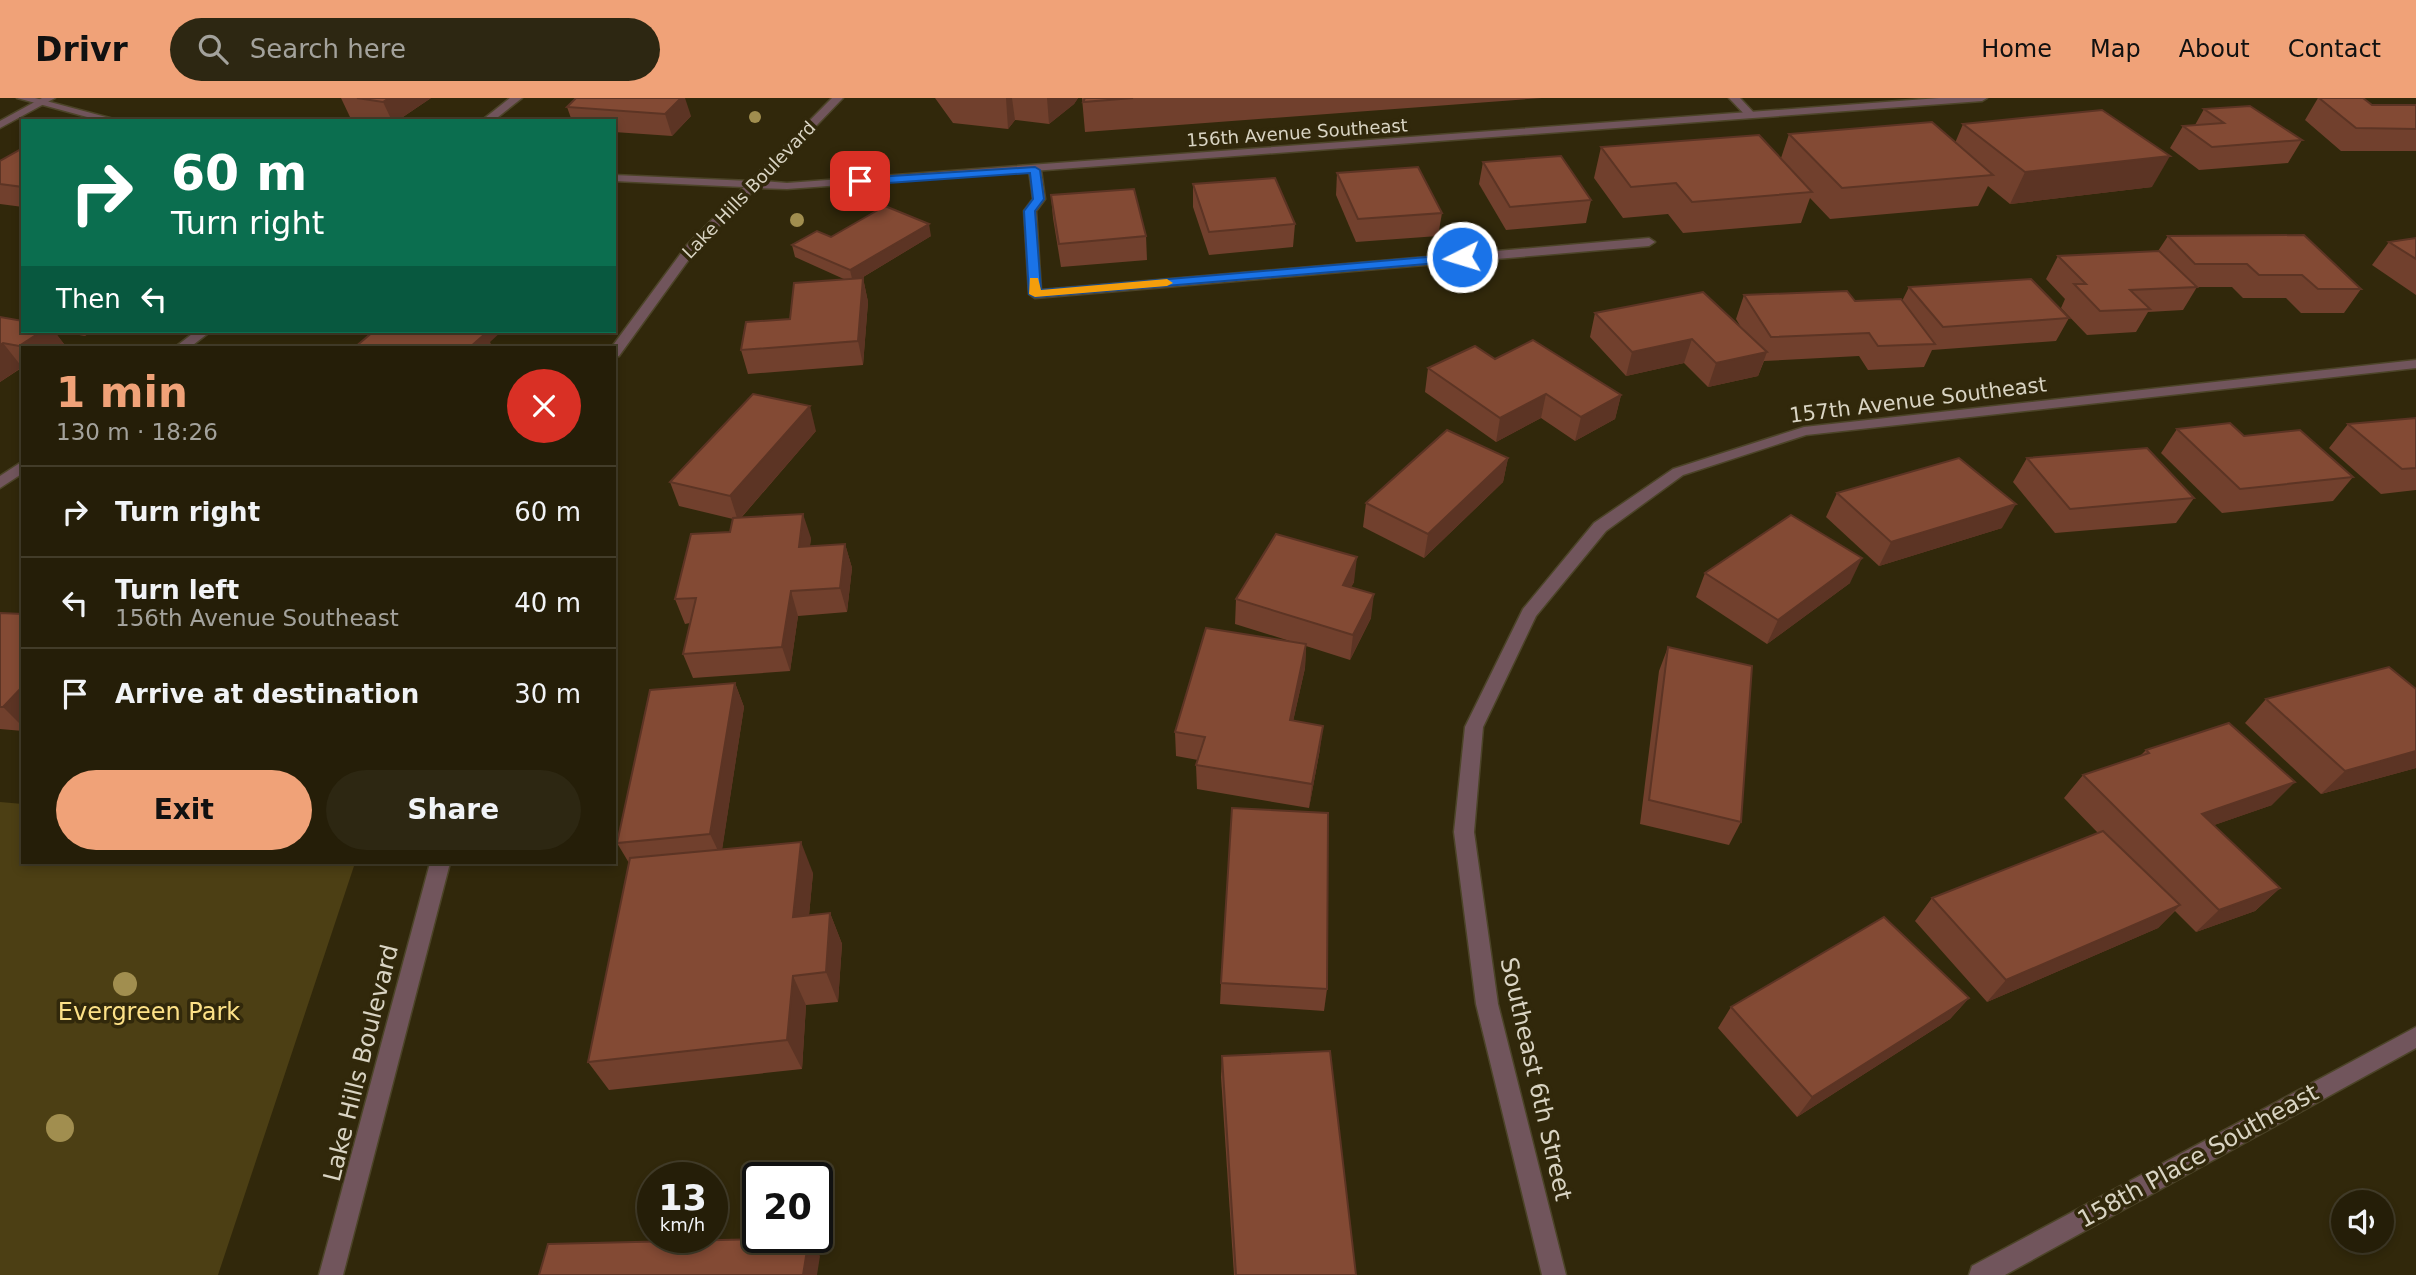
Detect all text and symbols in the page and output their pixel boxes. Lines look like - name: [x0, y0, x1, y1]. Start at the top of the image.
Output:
- search box: [170, 18, 660, 81]
- text: Drivr: [35, 30, 128, 69]
- icon: search: [194, 30, 232, 68]
- text: Search here: [250, 34, 406, 64]
- text: Home: [1981, 35, 2052, 63]
- text: Map: [2090, 35, 2141, 63]
- text: About: [2179, 35, 2250, 63]
- text: Contact: [2288, 35, 2381, 63]
- street label: 156th Avenue Southeast: [1186, 114, 1408, 151]
- street label: Lake Hills Boulevard: [678, 117, 820, 263]
- text: 60 m: [171, 145, 307, 202]
- icon: right: [56, 147, 147, 238]
- pin: [830, 151, 890, 211]
- icon: arrive: [841, 162, 879, 200]
- text: Turn right: [171, 204, 324, 242]
- position arrow: [1425, 220, 1499, 294]
- icon: left: [135, 280, 173, 318]
- text: Then: [56, 284, 121, 314]
- text: 1 min: [56, 368, 188, 417]
- button: close: [507, 369, 581, 443]
- street label: 157th Avenue Southeast: [1788, 372, 2048, 428]
- text: 130 m · 18:26: [56, 419, 218, 445]
- icon: right: [56, 493, 94, 531]
- text: Turn right: [115, 497, 260, 527]
- text: 60 m: [514, 497, 581, 527]
- text: Turn left: [115, 575, 239, 605]
- icon: left: [56, 584, 94, 622]
- text: 40 m: [514, 588, 581, 618]
- text: 156th Avenue Southeast: [115, 605, 399, 631]
- icon: arrive: [56, 675, 94, 713]
- text: Arrive at destination: [115, 679, 419, 709]
- text: 30 m: [514, 679, 581, 709]
- button: Exit: [56, 770, 312, 850]
- button: Share: [326, 770, 581, 850]
- street label: Lake Hills Boulevard: [318, 942, 404, 1184]
- street label: Southeast 6th Street: [1494, 954, 1578, 1204]
- park label: Evergreen Park: [58, 998, 240, 1026]
- street label: 158th Place Southeast: [2073, 1078, 2323, 1234]
- speed limit sign: 20: [742, 1162, 833, 1253]
- text: 13: [658, 1178, 707, 1218]
- map controls: [2331, 1190, 2394, 1253]
- button: sound: [2331, 1190, 2394, 1253]
- text: km/h: [660, 1214, 705, 1235]

